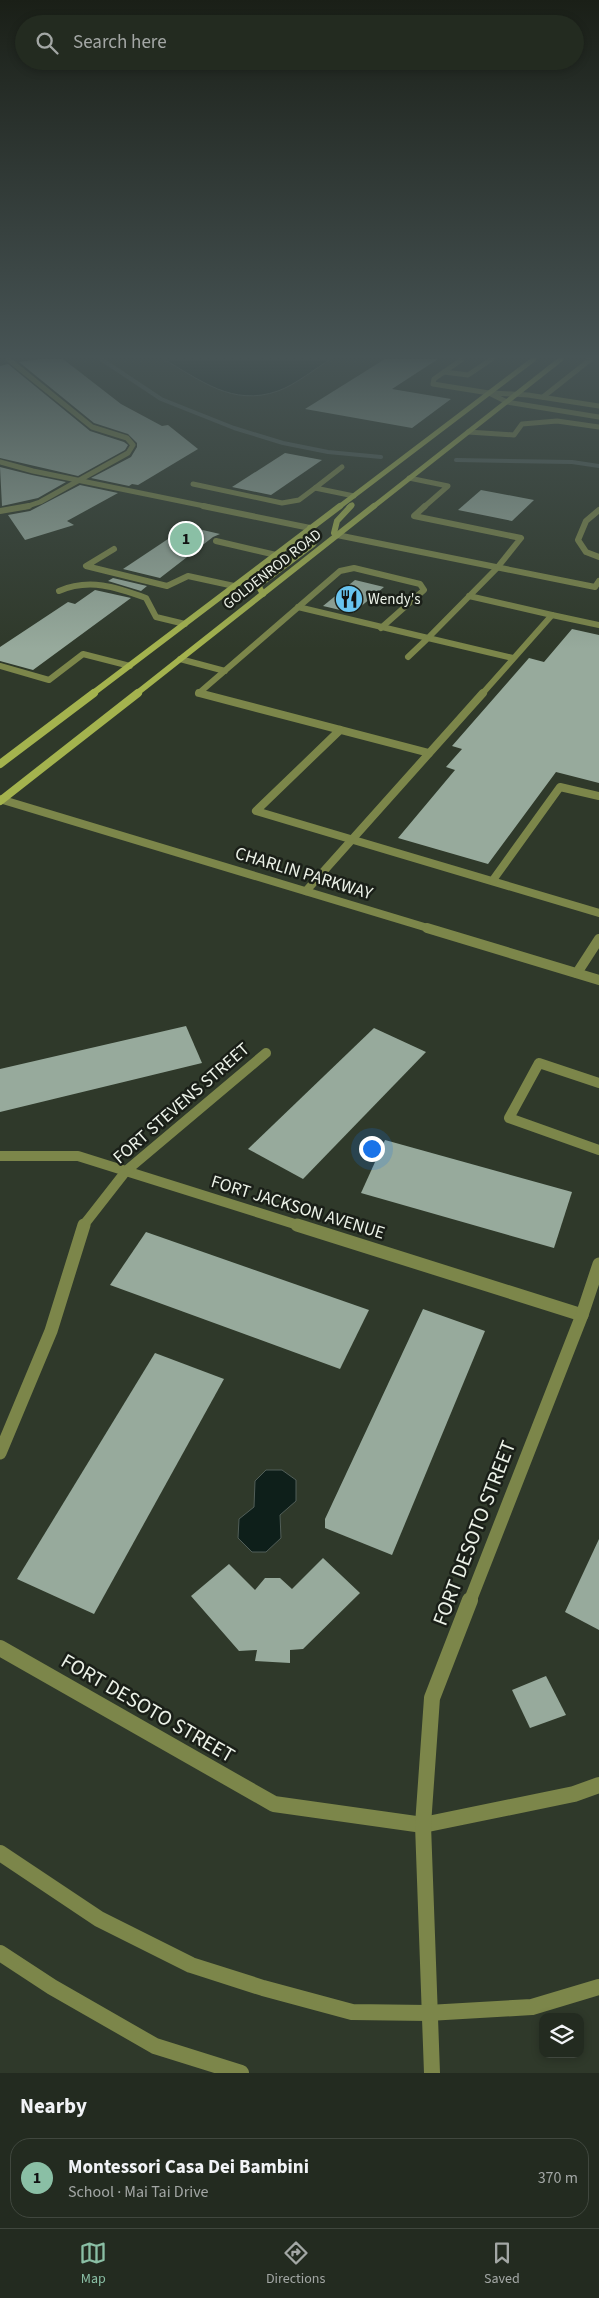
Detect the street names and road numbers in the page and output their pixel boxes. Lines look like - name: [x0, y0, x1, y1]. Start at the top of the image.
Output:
- street label: GOLDENROD ROAD: [219, 524, 326, 615]
- street label: CHARLIN PARKWAY: [232, 841, 376, 906]
- street label: FORT STEVENS STREET: [108, 1037, 255, 1170]
- street label: FORT JACKSON AVENUE: [208, 1169, 388, 1246]
- street label: FORT DESOTO STREET: [425, 1436, 523, 1630]
- street label: FORT DESOTO STREET: [56, 1646, 240, 1770]

